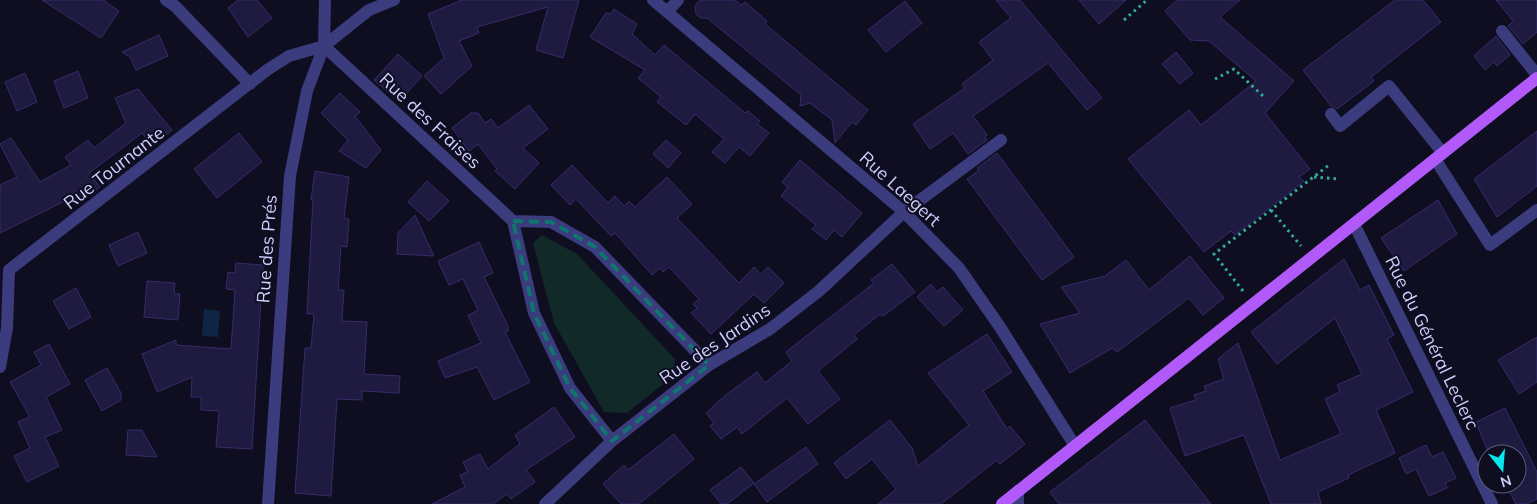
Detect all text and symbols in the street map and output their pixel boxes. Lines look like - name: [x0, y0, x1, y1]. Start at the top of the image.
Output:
- street label: Rue des Fraises: [375, 68, 486, 174]
- street label: Rue Tournante: [59, 121, 169, 214]
- street label: Rue Laegert: [855, 146, 946, 231]
- street label: Rue des Prés: [251, 194, 282, 304]
- street label: Rue du Général Leclerc: [1380, 252, 1485, 434]
- street label: Rue des Jardins: [655, 298, 775, 389]
- north arrow: [1477, 444, 1527, 494]
- text: N: [1498, 471, 1513, 492]

